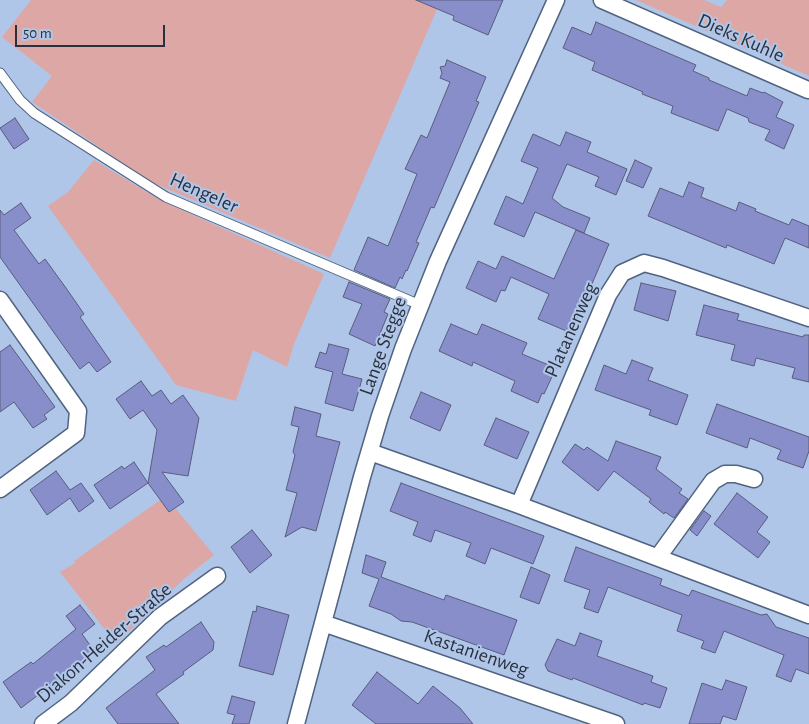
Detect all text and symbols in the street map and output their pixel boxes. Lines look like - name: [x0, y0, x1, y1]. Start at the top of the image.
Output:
- street label: Dieks Kuhle: [694, 8, 788, 68]
- scale bar: [18, 15, 168, 47]
- text: 50 m: [23, 26, 52, 41]
- street label: Hengeler: [166, 167, 242, 219]
- street label: Platanenweg: [539, 279, 603, 381]
- street label: Lange Stegge: [354, 293, 412, 399]
- street label: Diakon-Heider-Straße: [31, 578, 177, 708]
- street label: Kastanienweg: [421, 624, 531, 682]

